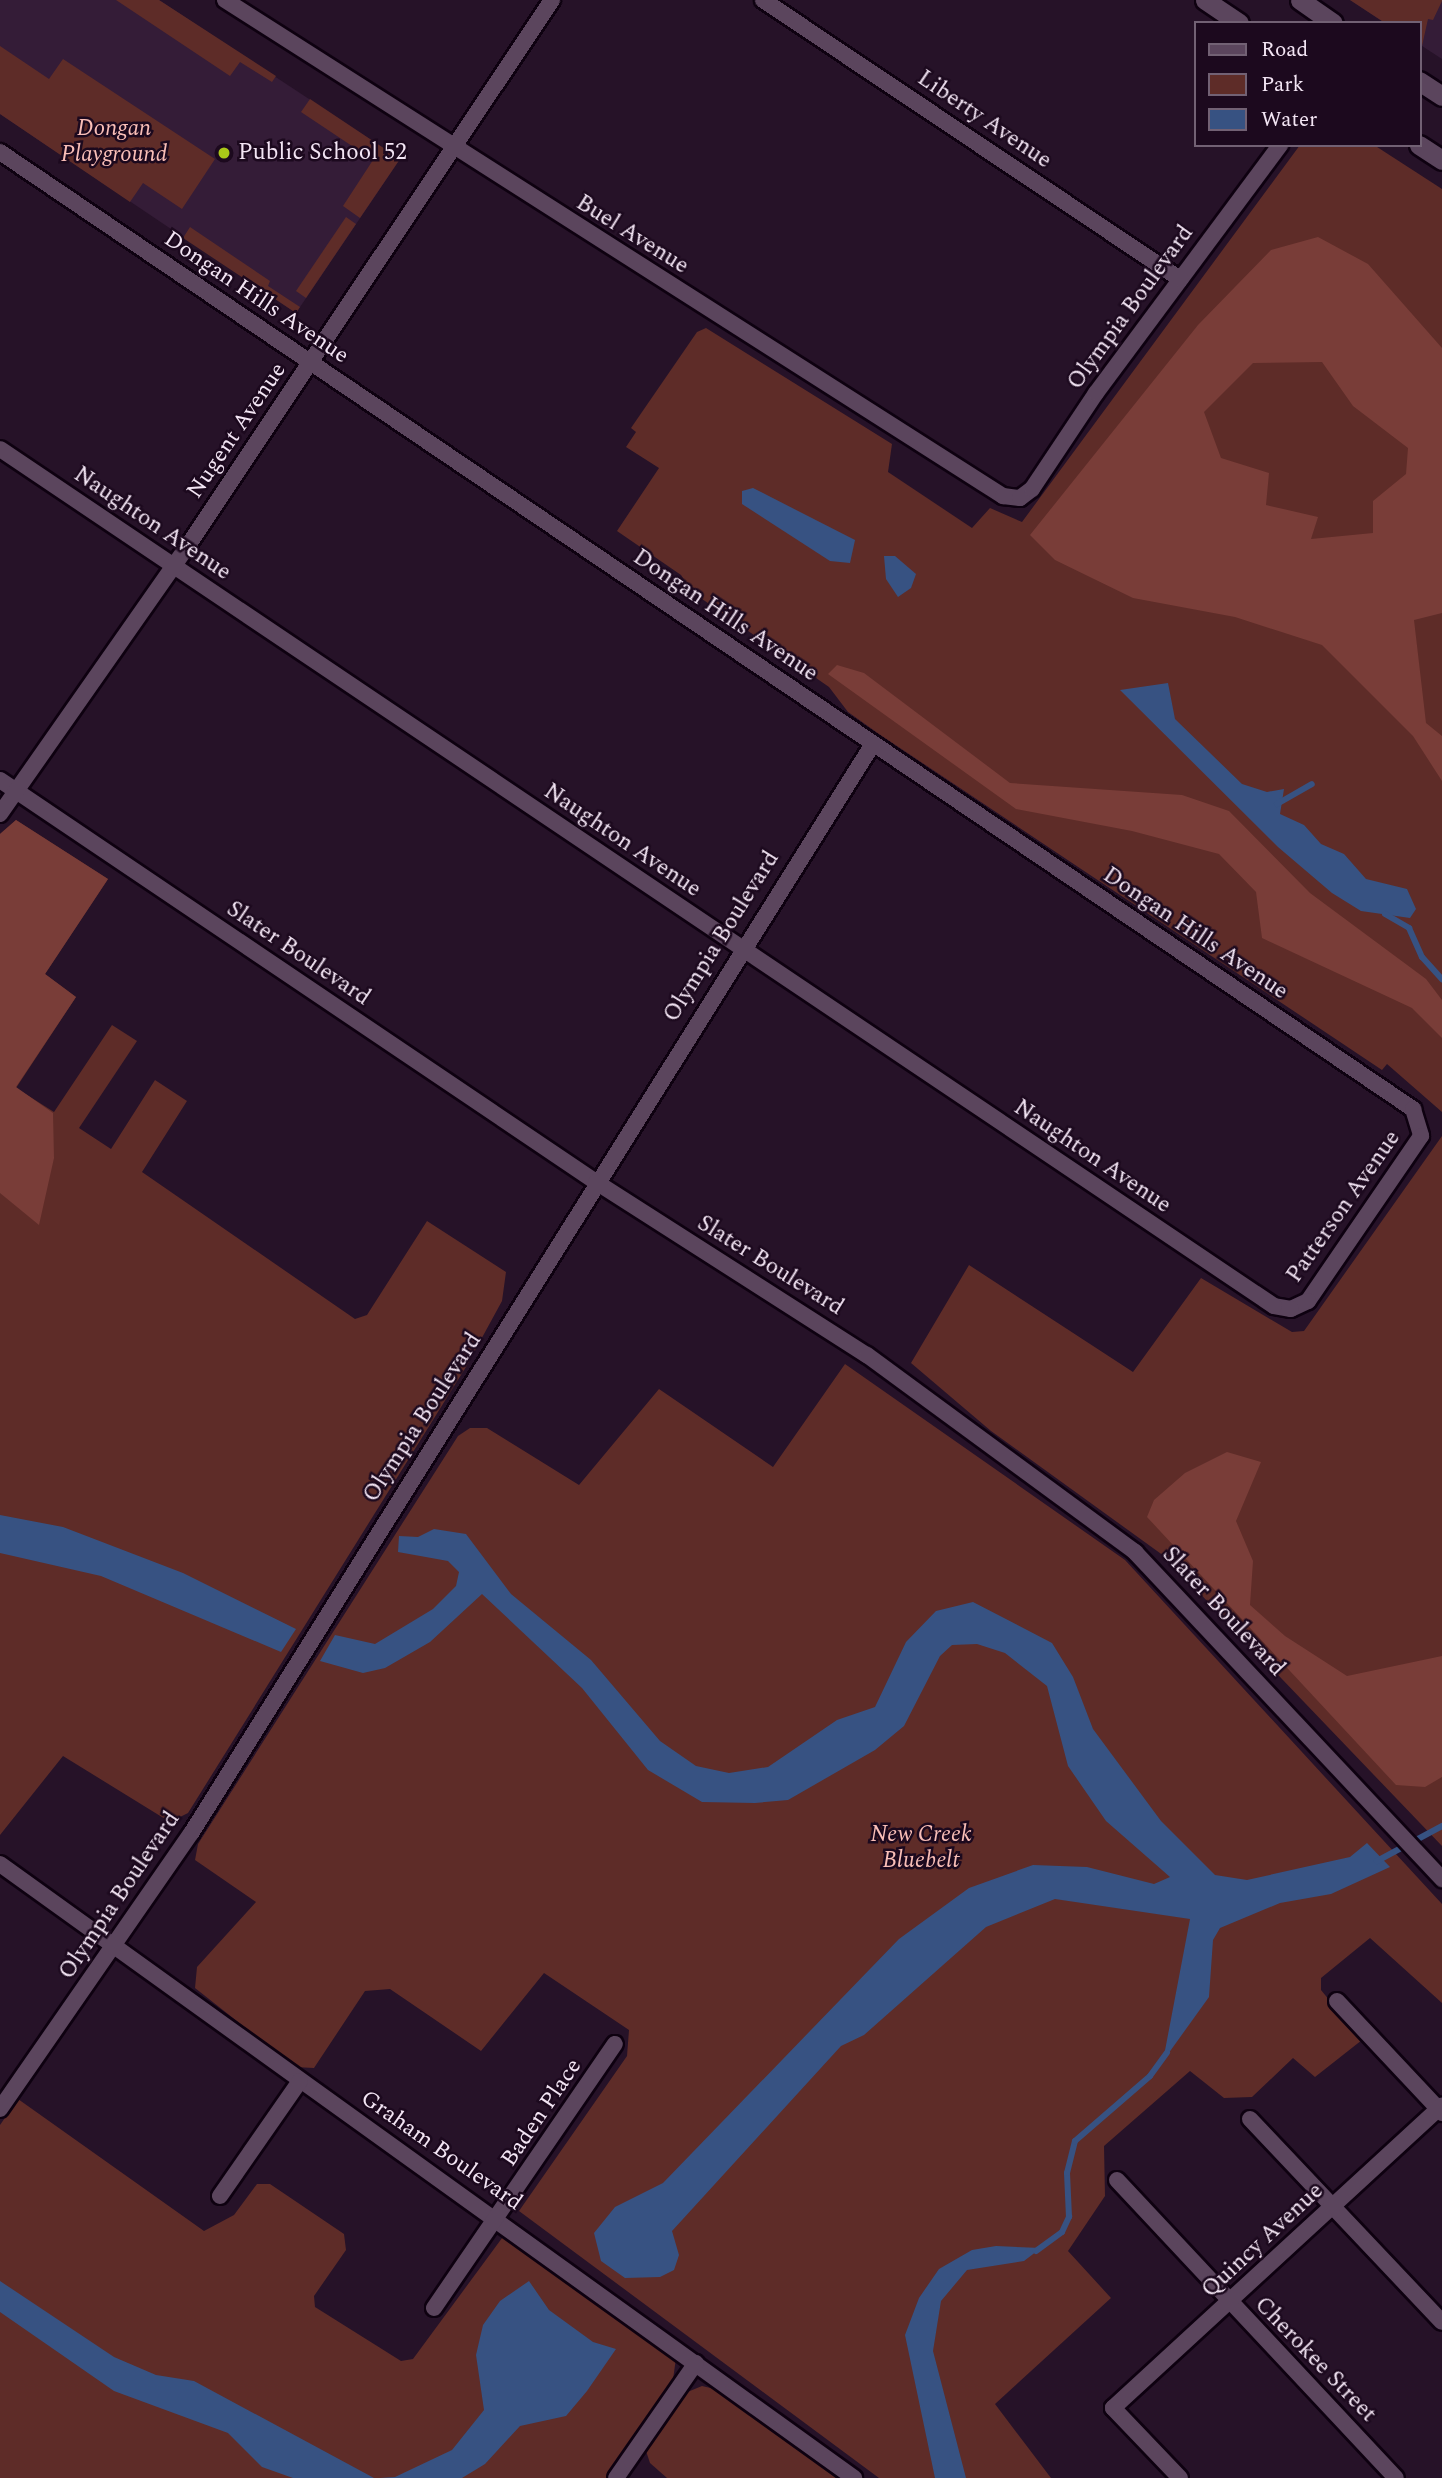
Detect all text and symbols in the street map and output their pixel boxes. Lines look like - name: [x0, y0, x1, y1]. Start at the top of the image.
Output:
- legend: [1194, 21, 1421, 147]
- text: Road: [1261, 34, 1308, 66]
- street label: Liberty Avenue: [912, 65, 1056, 175]
- text: Park: [1261, 69, 1304, 101]
- text: Water: [1261, 104, 1317, 136]
- park label: Dongan Playground: [61, 115, 167, 169]
- place label: Public School 52: [238, 139, 407, 167]
- marker: Public School 52: [216, 145, 232, 161]
- street label: Buel Avenue: [571, 189, 693, 281]
- street label: Olympia Boulevard: [1062, 221, 1200, 395]
- street label: Dongan Hills Avenue: [158, 226, 354, 370]
- street label: Nugent Avenue: [181, 358, 293, 504]
- street label: Naughton Avenue: [68, 461, 236, 587]
- street label: Dongan Hills Avenue: [627, 544, 823, 688]
- street label: Naughton Avenue: [538, 778, 706, 904]
- street label: Olympia Boulevard: [658, 846, 786, 1028]
- street label: Dongan Hills Avenue: [1097, 862, 1293, 1006]
- street label: Slater Boulevard: [221, 896, 375, 1012]
- street label: Naughton Avenue: [1008, 1094, 1176, 1220]
- street label: Patterson Avenue: [1281, 1126, 1407, 1288]
- street label: Slater Boulevard: [692, 1210, 848, 1322]
- street label: Olympia Boulevard: [358, 1328, 488, 1508]
- street label: Slater Boulevard: [1156, 1541, 1290, 1683]
- street label: Olympia Boulevard: [54, 1807, 186, 1985]
- park label: New Creek Bluebelt: [870, 1821, 972, 1875]
- street label: Baden Place: [496, 2054, 588, 2172]
- street label: Graham Boulevard: [355, 2085, 527, 2217]
- street label: Quincy Avenue: [1197, 2178, 1329, 2304]
- street label: Cherokee Street: [1248, 2292, 1382, 2428]

